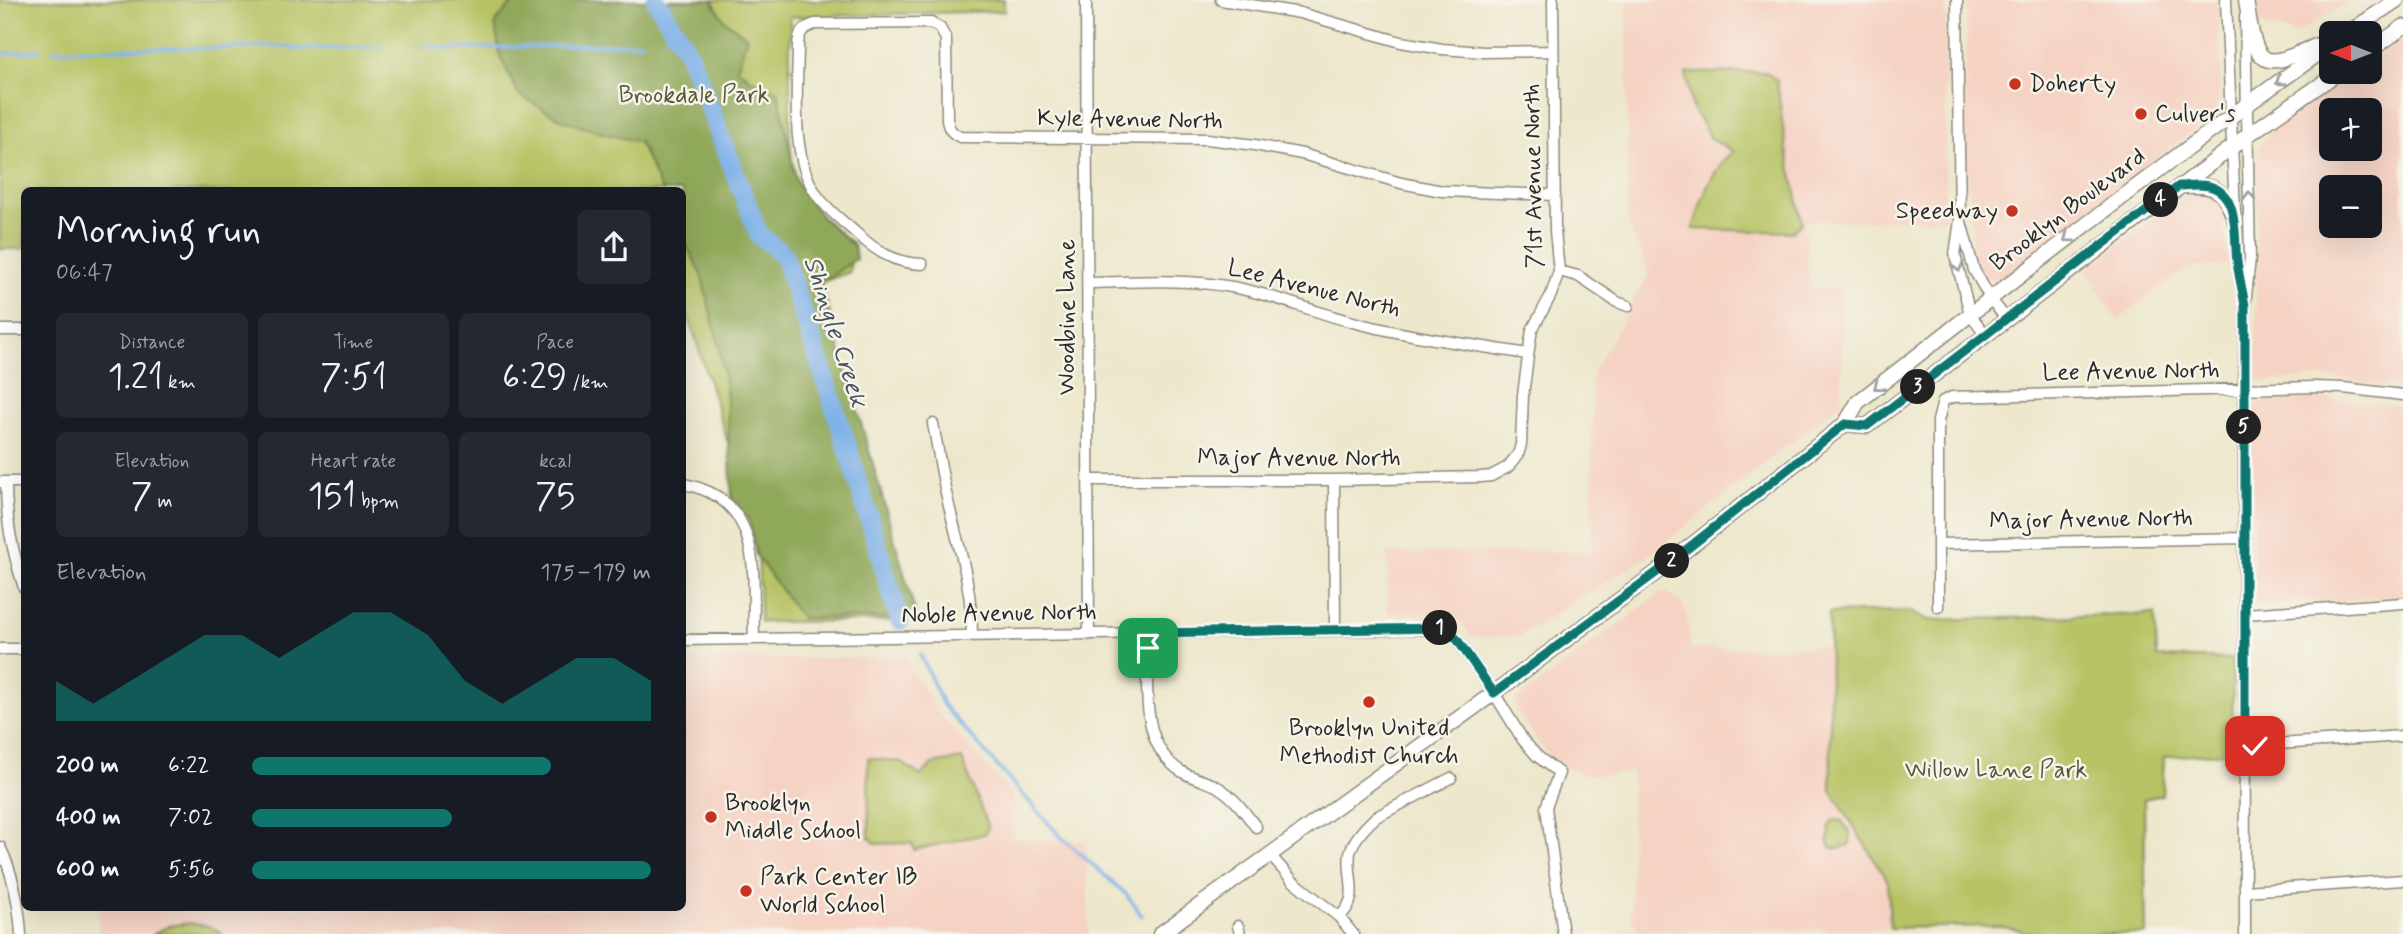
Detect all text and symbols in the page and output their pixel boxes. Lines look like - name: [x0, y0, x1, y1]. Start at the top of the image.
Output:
- north arrow: [2319, 21, 2382, 84]
- map controls: [2319, 21, 2382, 238]
- place label: Doherty: [2029, 69, 2116, 100]
- one-way arrow: [2275, 73, 2288, 85]
- marker: Doherty: [2007, 76, 2023, 92]
- park label: Brookdale Park: [619, 80, 770, 111]
- street label: 71st Avenue North: [1517, 83, 1551, 269]
- button: +: [2319, 98, 2382, 161]
- place label: Culver's: [2155, 99, 2236, 130]
- street label: Kyle Avenue North: [1037, 103, 1223, 137]
- marker: Culver's: [2133, 106, 2149, 122]
- street label: Brooklyn Boulevard: [1984, 141, 2152, 279]
- button: −: [2319, 175, 2382, 238]
- pin: 4: [2144, 182, 2178, 218]
- text: 4: [2155, 187, 2166, 212]
- one-way arrow: [2241, 191, 2257, 201]
- place label: Speedway: [1896, 196, 1998, 227]
- marker: Speedway: [2004, 203, 2020, 219]
- text: Morning run: [56, 207, 261, 256]
- button: share: [577, 210, 651, 284]
- one-way arrow: [2063, 230, 2076, 243]
- street label: Woodbine Lane: [1052, 239, 1083, 395]
- water label: Shingle Creek: [795, 252, 876, 413]
- street label: Lee Avenue North: [1224, 253, 1404, 325]
- text: 06:47: [56, 258, 113, 288]
- one-way arrow: [1950, 261, 1964, 273]
- text: Distance: [118, 330, 185, 355]
- text: Time: [334, 330, 373, 355]
- text: Pace: [536, 330, 574, 355]
- text: 1.21: [108, 355, 163, 401]
- text: 7:51: [320, 355, 387, 401]
- text: 6:29: [502, 355, 567, 401]
- street label: Lee Avenue North: [2042, 355, 2220, 389]
- text: km: [163, 370, 196, 395]
- text: /km: [567, 370, 608, 395]
- pin: 3: [1900, 370, 1936, 404]
- text: 3: [1913, 374, 1922, 399]
- one-way arrow: [1873, 378, 1885, 391]
- pin: 5: [2226, 410, 2262, 444]
- text: 5: [2238, 414, 2249, 439]
- street label: Major Avenue North: [1197, 443, 1401, 474]
- text: Elevation: [114, 449, 189, 474]
- text: Heart rate: [311, 449, 396, 474]
- text: kcal: [539, 449, 571, 474]
- text: 7: [131, 474, 152, 520]
- text: 151: [308, 474, 356, 520]
- text: 75: [535, 474, 575, 520]
- text: m: [152, 489, 173, 514]
- text: bpm: [356, 489, 399, 514]
- street label: Major Avenue North: [1989, 503, 2193, 537]
- pin: 2: [1654, 544, 1690, 578]
- text: 2: [1667, 548, 1676, 573]
- text: Elevation: [56, 558, 147, 588]
- text: 175–179 m: [540, 558, 651, 588]
- street label: Noble Avenue North: [901, 597, 1097, 631]
- pin: 1: [1422, 610, 1458, 646]
- text: 1: [1435, 615, 1444, 640]
- pin: [1118, 618, 1178, 678]
- icon: arrive: [1129, 629, 1167, 667]
- marker: Brooklyn United Methodist Church: [1361, 694, 1377, 710]
- place label: Brooklyn United Methodist Church: [1280, 713, 1458, 772]
- pin: [2225, 716, 2285, 776]
- icon: check: [2236, 727, 2274, 765]
- text: 200 m: [56, 751, 119, 781]
- text: 6:22: [168, 751, 209, 781]
- park label: Willow Lane Park: [1905, 755, 2087, 786]
- place label: Brooklyn Middle School: [725, 788, 861, 847]
- text: 400 m: [56, 803, 121, 833]
- text: 7:02: [168, 803, 213, 833]
- marker: Brooklyn Middle School: [703, 809, 719, 825]
- text: 600 m: [56, 855, 119, 885]
- text: 5:56: [168, 855, 214, 885]
- place label: Park Center IB World School: [760, 862, 917, 921]
- marker: Park Center IB World School: [738, 883, 754, 899]

